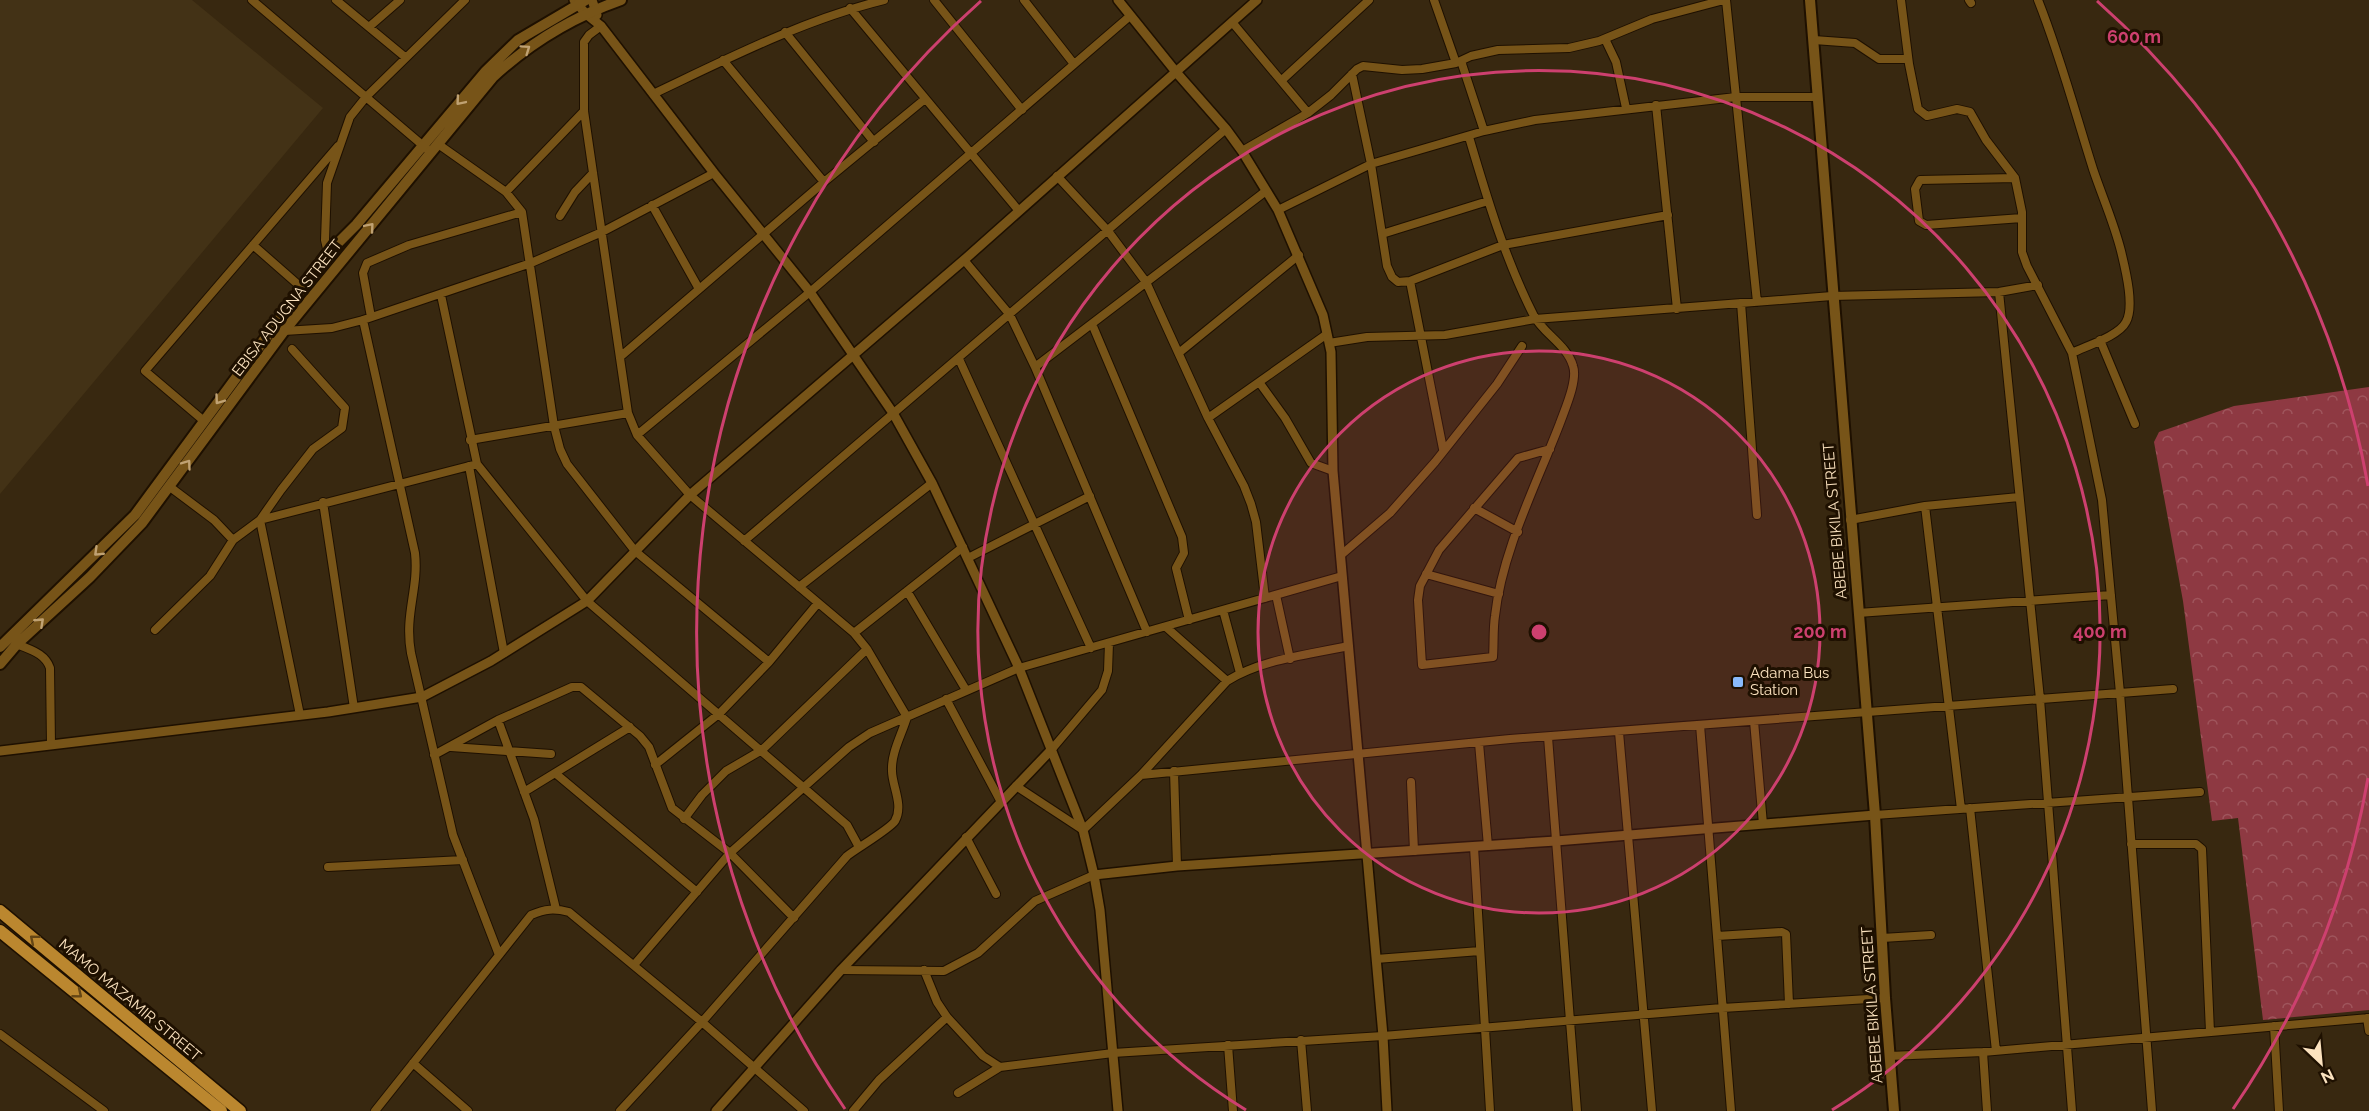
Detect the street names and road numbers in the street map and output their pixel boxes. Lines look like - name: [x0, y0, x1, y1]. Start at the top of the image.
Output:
- street label: EBISA ADUGNA STREET: [228, 236, 346, 380]
- street label: ABEBE BIKILA STREET: [1819, 442, 1851, 600]
- street label: ABEBE BIKILA STREET: [1858, 926, 1886, 1084]
- street label: MAMO MAZAMIR STREET: [55, 935, 205, 1065]

